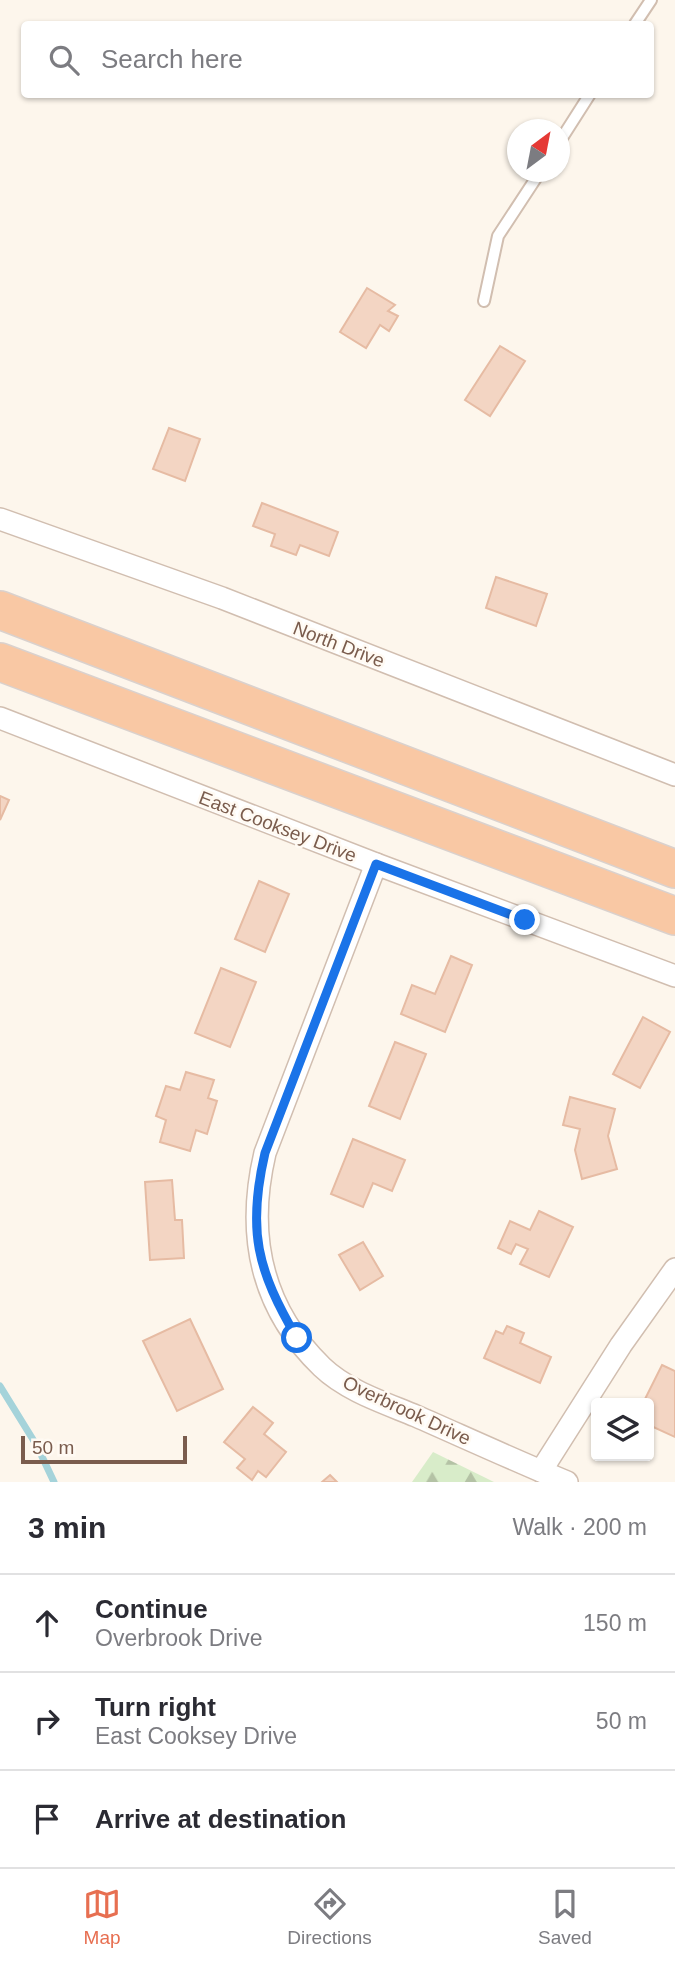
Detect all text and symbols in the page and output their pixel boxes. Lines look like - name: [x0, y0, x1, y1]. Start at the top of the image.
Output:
- search box: [21, 21, 654, 98]
- icon: search: [45, 41, 83, 79]
- text: Search here: [101, 44, 243, 74]
- north arrow: [507, 119, 570, 182]
- street label: North Drive: [290, 617, 387, 671]
- street label: East Cooksey Drive: [196, 787, 359, 866]
- route end: [509, 904, 540, 935]
- route start: [281, 1322, 312, 1353]
- street label: Overbrook Drive: [340, 1372, 474, 1449]
- map controls: [591, 1398, 654, 1461]
- button: layers: [591, 1398, 654, 1461]
- scale bar: [21, 1433, 187, 1465]
- text: 50 m: [32, 1437, 74, 1458]
- text: 3 min: [28, 1511, 106, 1544]
- text: Walk · 200 m: [512, 1514, 647, 1540]
- text: Continue: [95, 1594, 208, 1624]
- icon: ahead: [28, 1604, 66, 1642]
- text: 150 m: [583, 1610, 647, 1636]
- text: Overbrook Drive: [95, 1625, 262, 1651]
- text: Turn right: [95, 1692, 216, 1722]
- icon: right: [28, 1702, 66, 1740]
- text: 50 m: [596, 1708, 647, 1734]
- text: East Cooksey Drive: [95, 1723, 297, 1749]
- icon: arrive: [28, 1800, 66, 1838]
- text: Arrive at destination: [95, 1804, 346, 1834]
- tab: Map: [83, 1885, 121, 1949]
- tab: Directions: [287, 1885, 372, 1949]
- tab: Saved: [538, 1885, 592, 1949]

